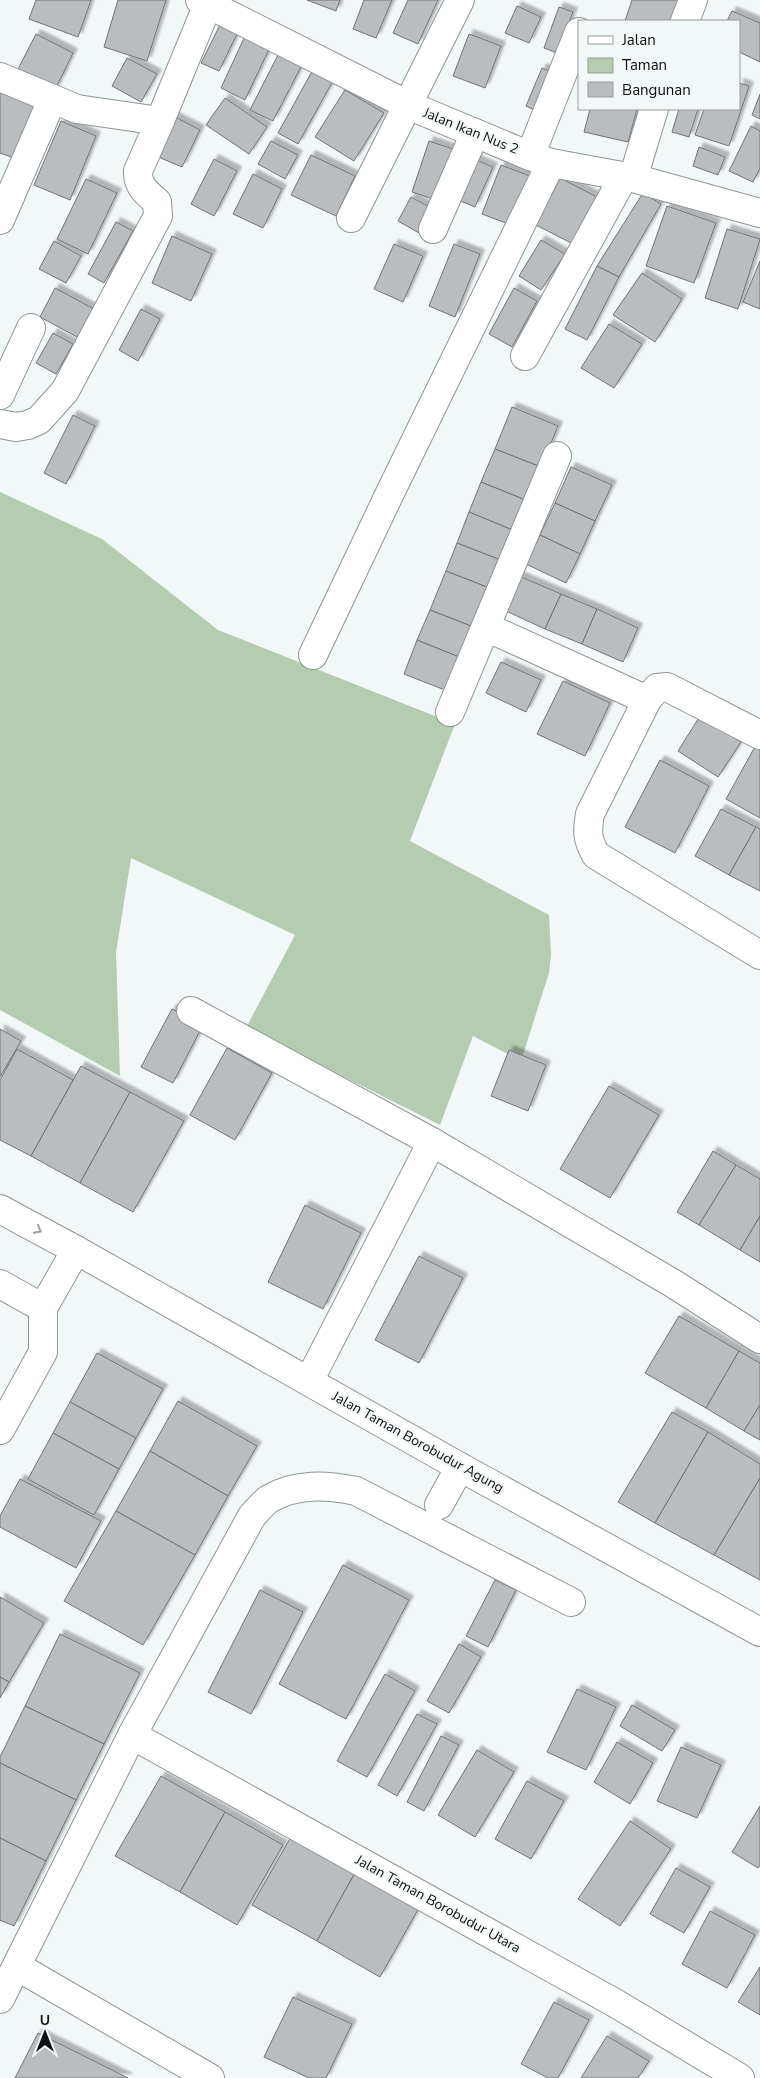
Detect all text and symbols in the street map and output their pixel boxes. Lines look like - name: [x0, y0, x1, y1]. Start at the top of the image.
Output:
- legend: [578, 20, 740, 110]
- text: Jalan: [621, 30, 656, 50]
- text: Taman: [622, 55, 667, 75]
- text: Bangunan: [622, 80, 691, 100]
- street label: Jalan Ikan Nus 2: [419, 103, 522, 159]
- one-way arrow: [33, 1223, 42, 1233]
- street label: Jalan Taman Borobudur Agung: [328, 1386, 507, 1497]
- street label: Jalan Taman Borobudur Utara: [351, 1850, 524, 1957]
- north arrow: [20, 2008, 70, 2058]
- text: U: [40, 2011, 50, 2030]

